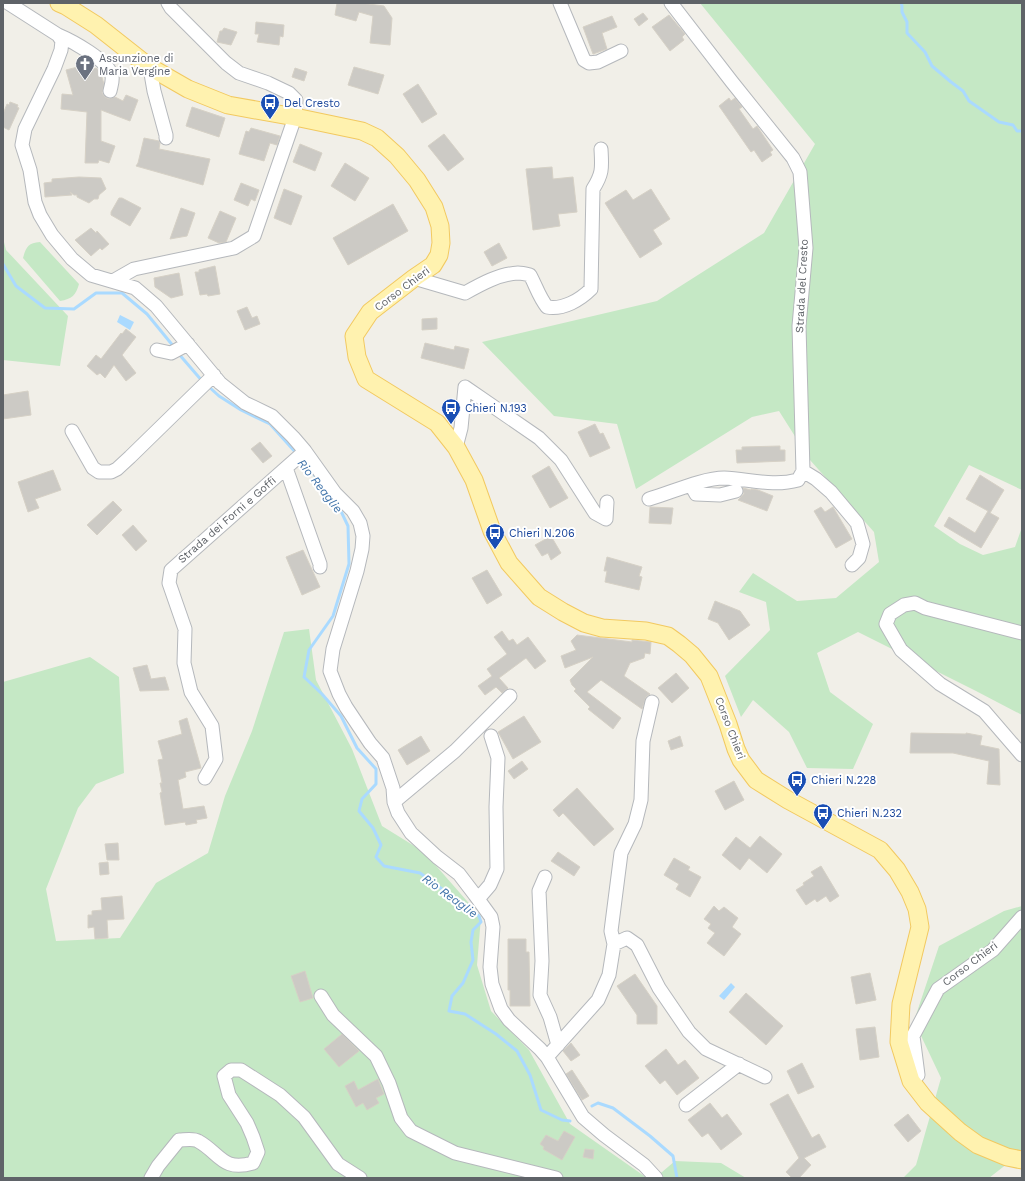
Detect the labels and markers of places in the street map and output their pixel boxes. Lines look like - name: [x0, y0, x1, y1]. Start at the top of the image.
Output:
- place label: Assunzione di Maria Vergine: [99, 52, 174, 78]
- church icon: Assunzione di Maria Vergine: [74, 53, 96, 81]
- bus stop icon: Del Cresto: [259, 92, 281, 120]
- place label: Del Cresto: [284, 97, 340, 110]
- bus stop icon: Chieri N.193: [440, 397, 462, 425]
- place label: Chieri N.193: [465, 402, 527, 415]
- bus stop icon: Chieri N.206: [484, 522, 506, 550]
- place label: Chieri N.206: [509, 527, 575, 540]
- bus stop icon: Chieri N.228: [786, 769, 808, 797]
- place label: Chieri N.228: [811, 774, 877, 787]
- bus stop icon: Chieri N.232: [812, 802, 834, 830]
- place label: Chieri N.232: [837, 807, 902, 820]

